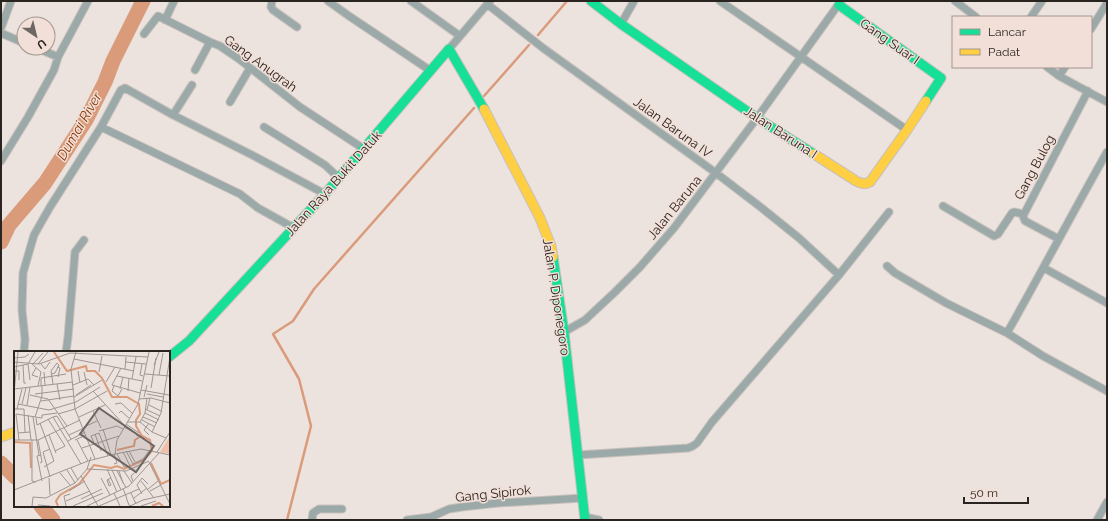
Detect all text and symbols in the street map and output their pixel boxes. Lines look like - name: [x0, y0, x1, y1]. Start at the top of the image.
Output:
- north arrow: [16, 16, 56, 56]
- street label: Gang Suar I: [857, 16, 922, 67]
- legend: [952, 16, 1092, 68]
- text: Lancar: [988, 25, 1027, 39]
- street label: Gang Anugrah: [221, 32, 300, 95]
- text: U: [34, 36, 49, 51]
- text: Padat: [988, 45, 1020, 59]
- water label: Dumai River: [53, 88, 105, 163]
- street label: Jalan Baruna IV: [631, 94, 715, 161]
- street label: Jalan Baruna I: [741, 103, 820, 162]
- street label: Jalan Raya Bukit Datuk: [282, 128, 385, 239]
- street label: Gang Bulog: [1011, 132, 1058, 202]
- street label: Jalan Baruna: [644, 173, 705, 242]
- street label: Jalan P. Diponegoro: [540, 237, 573, 357]
- inset map: [14, 351, 170, 507]
- scale bar: [964, 479, 1028, 505]
- street label: Gang Sipirok: [455, 482, 532, 505]
- text: 50 m: [970, 486, 998, 500]

